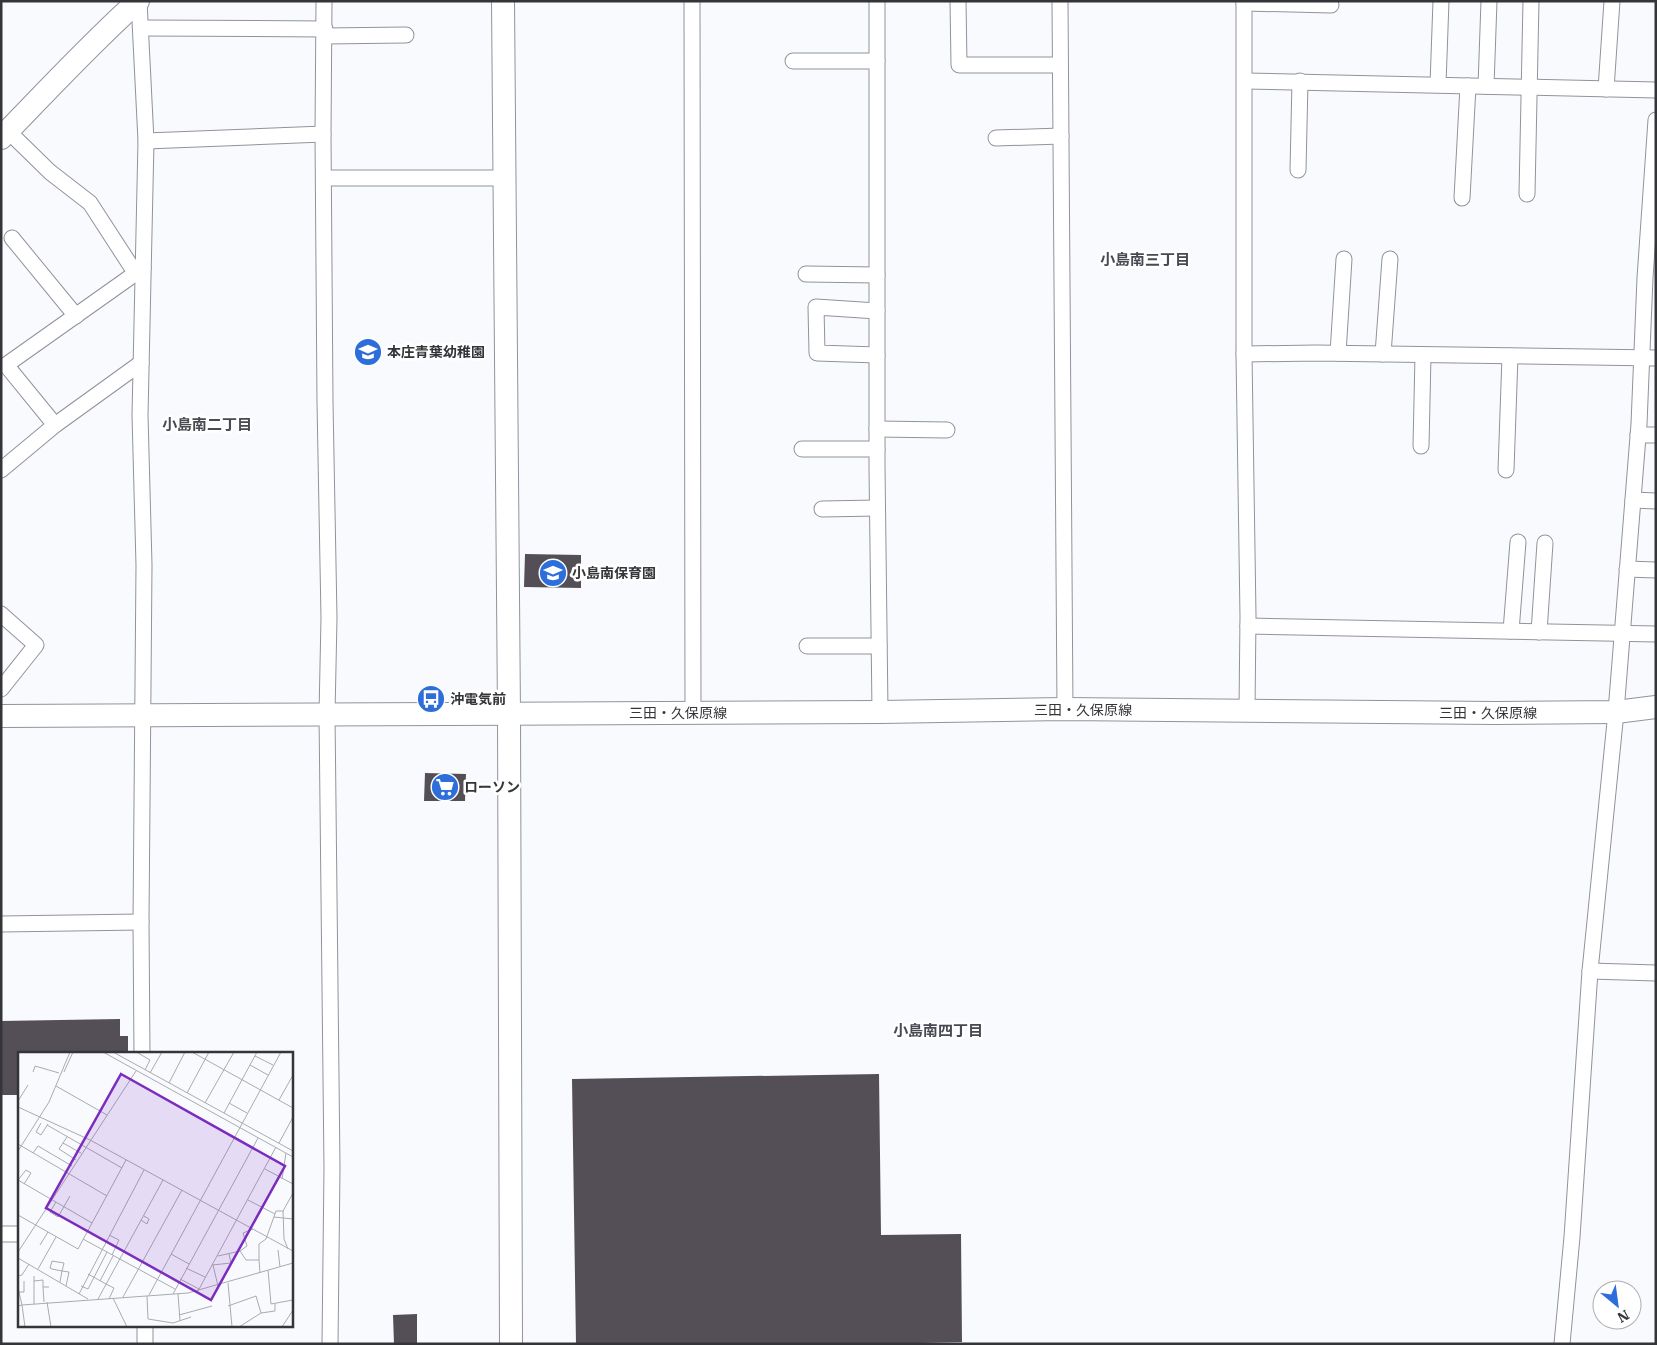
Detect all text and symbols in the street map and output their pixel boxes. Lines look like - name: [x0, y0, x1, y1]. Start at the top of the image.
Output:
- district label: 小島南三丁目: [1100, 250, 1190, 269]
- school or university icon: 本庄青葉幼稚園: [353, 337, 383, 367]
- place label: 本庄青葉幼稚園: [387, 343, 485, 361]
- district label: 小島南二丁目: [162, 415, 252, 434]
- school or university icon: 小島南保育園: [538, 558, 568, 588]
- place label: 小島南保育園: [572, 564, 656, 582]
- bus stop icon: 沖電気前: [416, 684, 446, 714]
- place label: 沖電気前: [450, 690, 506, 708]
- street label: 三田・久保原線: [1034, 701, 1132, 719]
- street label: 三田・久保原線: [629, 704, 727, 722]
- street label: 三田・久保原線: [1439, 704, 1537, 722]
- supermarket icon: ローソン: [430, 772, 460, 802]
- place label: ローソン: [464, 778, 520, 796]
- district label: 小島南四丁目: [893, 1021, 983, 1040]
- inset map: [18, 1052, 292, 1328]
- north arrow: [1592, 1280, 1642, 1330]
- text: N: [1614, 1306, 1633, 1327]

